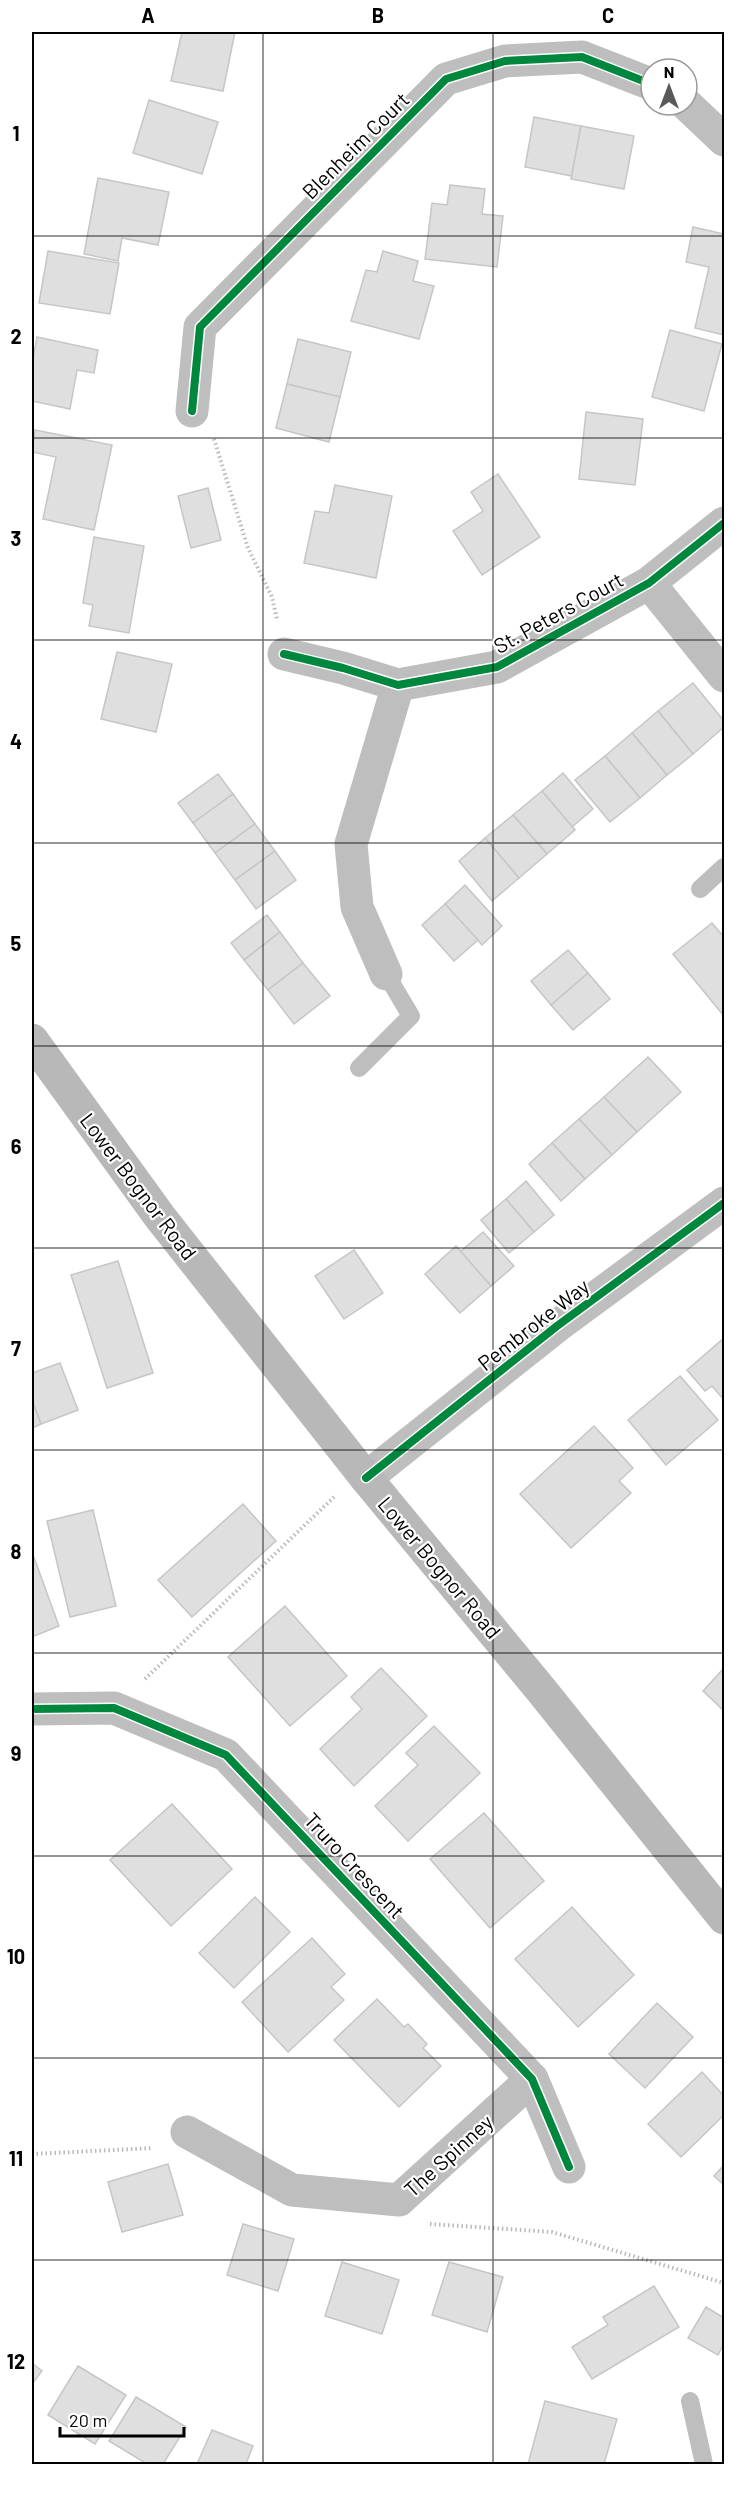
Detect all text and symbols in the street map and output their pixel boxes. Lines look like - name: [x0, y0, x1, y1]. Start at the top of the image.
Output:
- text: A: [141, 3, 155, 27]
- text: B: [372, 3, 384, 27]
- text: C: [602, 3, 614, 27]
- north arrow: [639, 57, 699, 117]
- text: N: [664, 62, 674, 81]
- street label: Blenheim Court: [296, 86, 414, 204]
- text: 1: [12, 121, 20, 145]
- text: 2: [10, 324, 22, 348]
- text: 3: [11, 526, 21, 550]
- street label: St. Peters Court: [489, 566, 627, 658]
- text: 4: [10, 729, 22, 753]
- text: 5: [11, 931, 22, 955]
- street label: Lower Bognor Road: [76, 1108, 202, 1264]
- text: 6: [11, 1134, 22, 1158]
- street label: Pembroke Way: [472, 1273, 594, 1375]
- text: 7: [11, 1336, 21, 1360]
- street label: Lower Bognor Road: [373, 1491, 507, 1643]
- text: 8: [11, 1539, 22, 1563]
- text: 9: [11, 1741, 21, 1765]
- street label: Truro Crescent: [300, 1807, 410, 1923]
- text: 10: [7, 1944, 25, 1968]
- street label: The Spinney: [398, 2108, 498, 2201]
- text: 11: [9, 2146, 23, 2170]
- text: 12: [7, 2349, 25, 2373]
- scale bar: [60, 2400, 184, 2438]
- text: 20 m: [69, 2409, 107, 2431]

